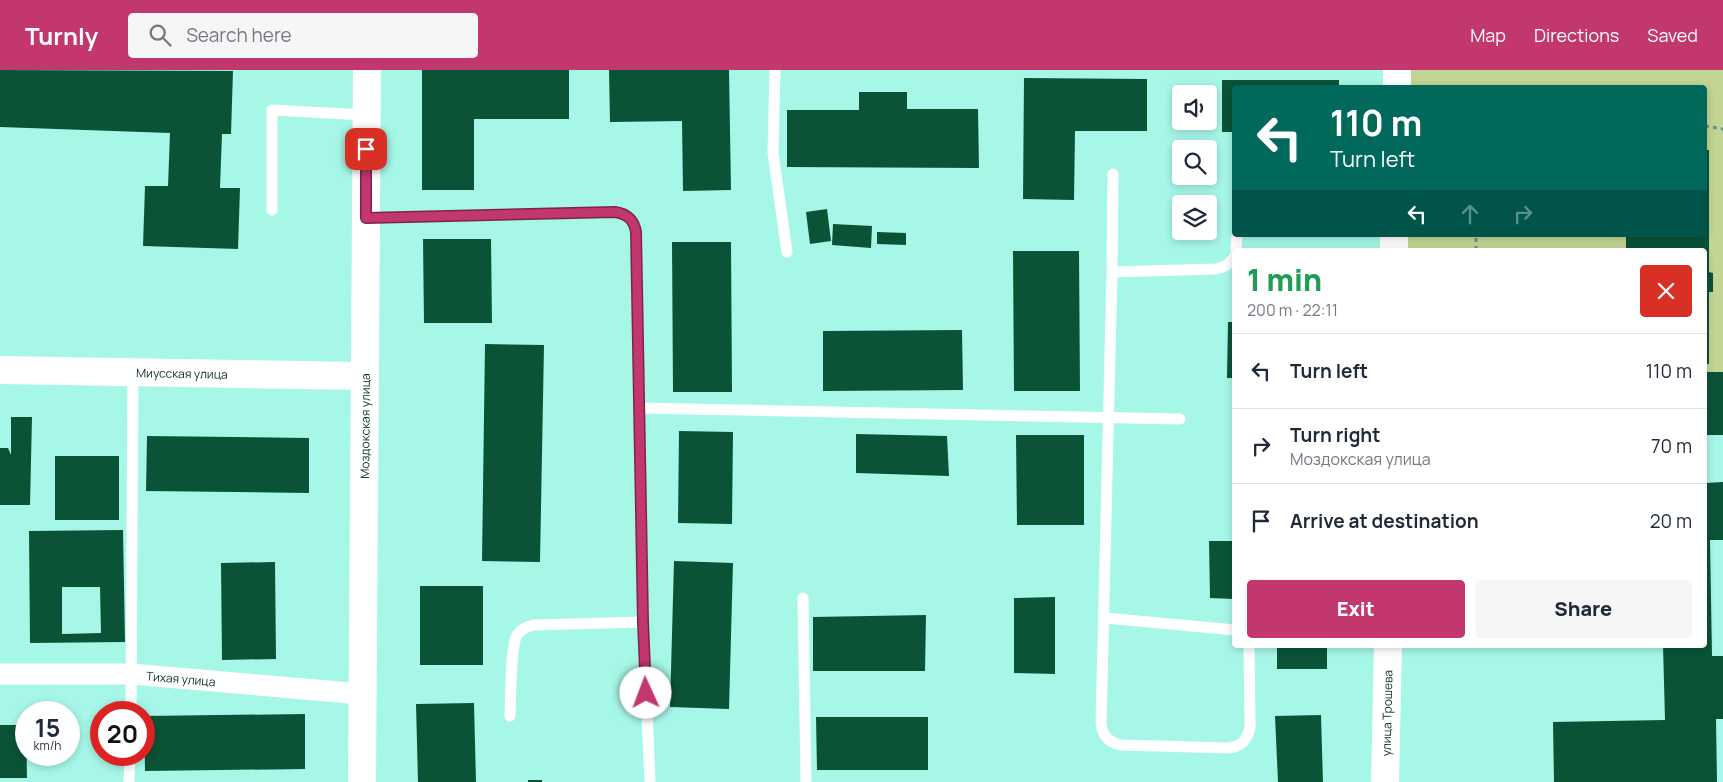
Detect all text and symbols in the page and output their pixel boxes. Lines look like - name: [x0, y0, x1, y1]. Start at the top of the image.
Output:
- search box: [128, 13, 478, 58]
- text: Turnly: [25, 19, 98, 52]
- icon: search: [146, 21, 174, 49]
- text: Search here: [186, 22, 292, 48]
- text: Map: [1470, 23, 1506, 47]
- text: Directions: [1534, 23, 1619, 47]
- text: Saved: [1647, 23, 1698, 47]
- map controls: [1172, 85, 1217, 240]
- button: sound: [1172, 85, 1217, 130]
- text: 110 m: [1330, 99, 1422, 147]
- icon: left: [1247, 105, 1312, 170]
- pin: [345, 128, 387, 170]
- icon: arrive: [352, 135, 380, 163]
- button: search: [1172, 140, 1217, 185]
- text: Turn left: [1330, 144, 1415, 174]
- button: layers: [1172, 195, 1217, 240]
- icon: left: [1403, 200, 1431, 228]
- icon: ahead: [1456, 200, 1484, 228]
- icon: right: [1509, 200, 1537, 228]
- text: 1 min: [1247, 259, 1322, 300]
- button: close: [1640, 265, 1692, 317]
- text: 200 m · 22:11: [1247, 299, 1338, 321]
- icon: left: [1247, 357, 1275, 385]
- text: Turn left: [1290, 358, 1368, 384]
- text: 110 m: [1646, 358, 1692, 384]
- street label: Миусская улица: [136, 364, 228, 382]
- street label: Моздокская улица: [356, 373, 373, 479]
- text: Turn right: [1290, 422, 1380, 448]
- icon: right: [1247, 432, 1275, 460]
- text: 70 m: [1651, 433, 1692, 459]
- text: Моздокская улица: [1290, 448, 1431, 470]
- icon: arrive: [1247, 507, 1275, 535]
- text: Arrive at destination: [1290, 508, 1479, 534]
- text: 20 m: [1650, 508, 1692, 534]
- button: Exit: [1247, 580, 1465, 638]
- button: Share: [1475, 580, 1692, 638]
- position arrow: [619, 666, 671, 718]
- street label: Тихая улица: [145, 667, 216, 690]
- street label: улица Трошева: [1377, 670, 1396, 756]
- speed limit sign: 20: [90, 701, 155, 766]
- text: 15: [35, 710, 60, 745]
- text: km/h: [34, 737, 61, 754]

